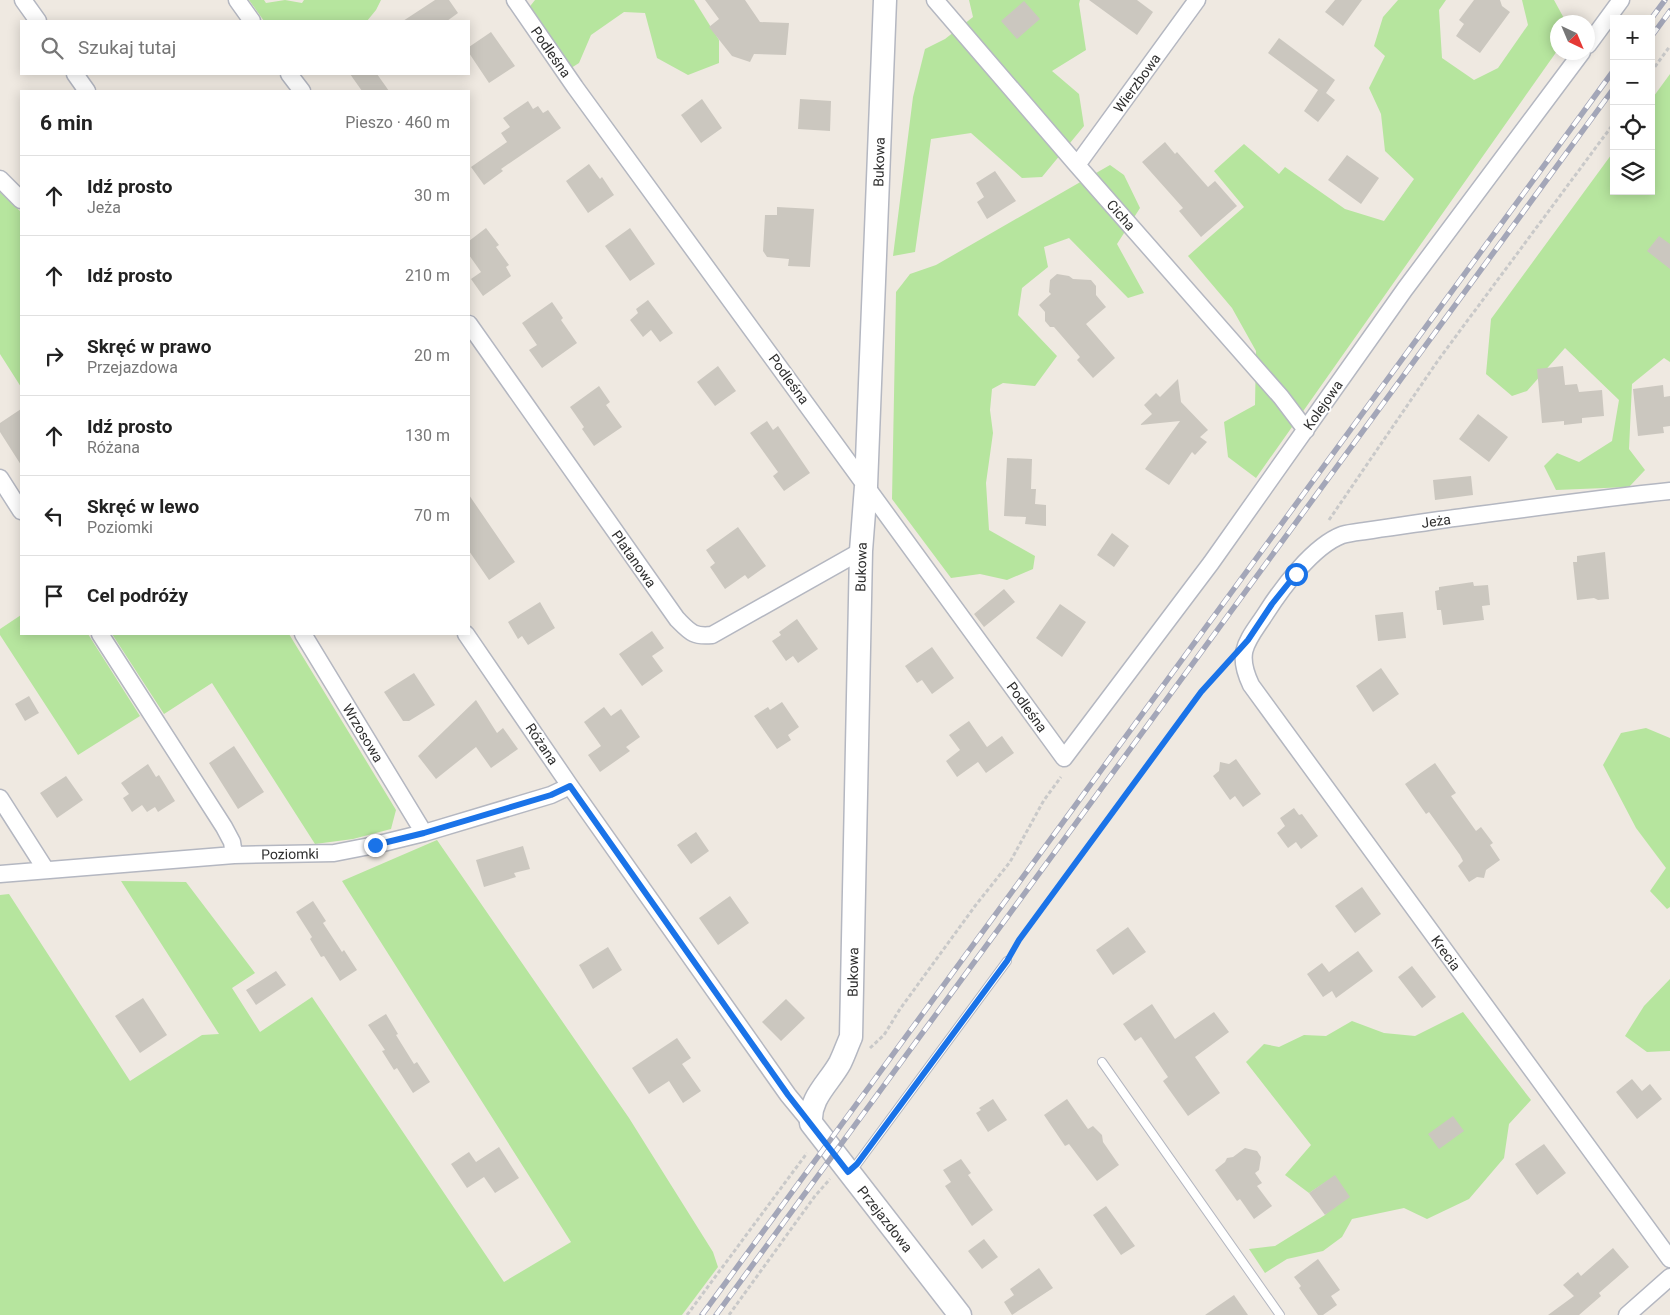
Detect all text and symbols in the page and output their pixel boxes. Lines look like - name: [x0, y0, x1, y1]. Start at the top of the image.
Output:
- north arrow: [1550, 15, 1595, 60]
- map controls: [1610, 15, 1655, 195]
- button: +: [1610, 15, 1655, 60]
- search box: [20, 20, 470, 75]
- street label: Podleśna: [528, 24, 574, 80]
- icon: search: [38, 34, 66, 62]
- text: Szukaj tutaj: [78, 36, 176, 59]
- street label: Wierzbowa: [1110, 50, 1164, 116]
- button: −: [1610, 60, 1655, 105]
- button: locate: [1610, 105, 1655, 150]
- text: 6 min: [40, 111, 93, 135]
- text: Pieszo · 460 m: [345, 113, 450, 132]
- street label: Bukowa: [870, 137, 888, 187]
- button: layers: [1610, 150, 1655, 195]
- text: Idź prosto: [87, 175, 172, 198]
- icon: ahead: [40, 182, 68, 210]
- text: 30 m: [414, 186, 450, 205]
- street label: Cicha: [1103, 196, 1139, 234]
- text: Jeża: [87, 198, 121, 217]
- icon: ahead: [40, 262, 68, 290]
- text: Idź prosto: [87, 264, 172, 287]
- text: 210 m: [405, 266, 450, 285]
- text: Skręć w prawo: [87, 335, 211, 358]
- icon: right: [40, 342, 68, 370]
- text: 20 m: [414, 346, 450, 365]
- street label: Podleśna: [765, 351, 813, 407]
- text: Przejazdowa: [87, 358, 178, 377]
- street label: Kolejowa: [1300, 377, 1346, 433]
- text: Idź prosto: [87, 415, 172, 438]
- icon: ahead: [40, 422, 68, 450]
- text: 130 m: [405, 426, 450, 445]
- text: Różana: [87, 438, 140, 457]
- text: Skręć w lewo: [87, 495, 199, 518]
- icon: left: [40, 502, 68, 530]
- text: 70 m: [414, 506, 450, 525]
- street label: Jeża: [1420, 511, 1452, 531]
- text: Poziomki: [87, 518, 153, 537]
- street label: Platanowa: [609, 527, 659, 591]
- street label: Bukowa: [852, 542, 870, 592]
- route start: [1285, 563, 1308, 586]
- icon: arrive: [40, 582, 68, 610]
- text: Cel podróży: [87, 584, 188, 607]
- street label: Podleśna: [1003, 679, 1051, 735]
- street label: Wrzosowa: [339, 701, 387, 765]
- street label: Różana: [522, 720, 562, 768]
- route end: [364, 834, 387, 857]
- street label: Poziomki: [261, 845, 319, 863]
- street label: Krecia: [1428, 932, 1464, 974]
- street label: Bukowa: [845, 947, 861, 997]
- street label: Przejazdowa: [854, 1183, 916, 1255]

